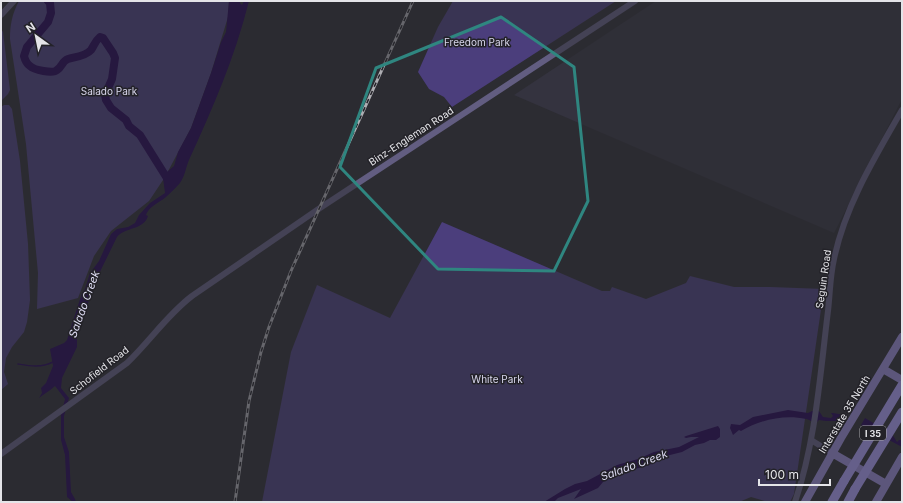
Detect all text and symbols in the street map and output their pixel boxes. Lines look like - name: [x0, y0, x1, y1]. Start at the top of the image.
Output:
- north arrow: [16, 16, 56, 56]
- text: N: [23, 19, 38, 36]
- park label: Freedom Park: [444, 36, 510, 48]
- park label: Salado Park: [81, 85, 138, 97]
- street label: Binz-Engleman Road: [366, 104, 456, 168]
- street label: Seguin Road: [813, 249, 833, 309]
- water label: Salado Creek: [65, 268, 103, 339]
- street label: Schofield Road: [67, 343, 131, 397]
- park label: White Park: [471, 373, 523, 385]
- street label: Interstate 35 North: [816, 373, 872, 455]
- road number: I 35: [860, 426, 886, 440]
- water label: Salado Creek: [599, 446, 670, 484]
- scale bar: [759, 461, 830, 487]
- text: 100 m: [765, 467, 799, 482]

